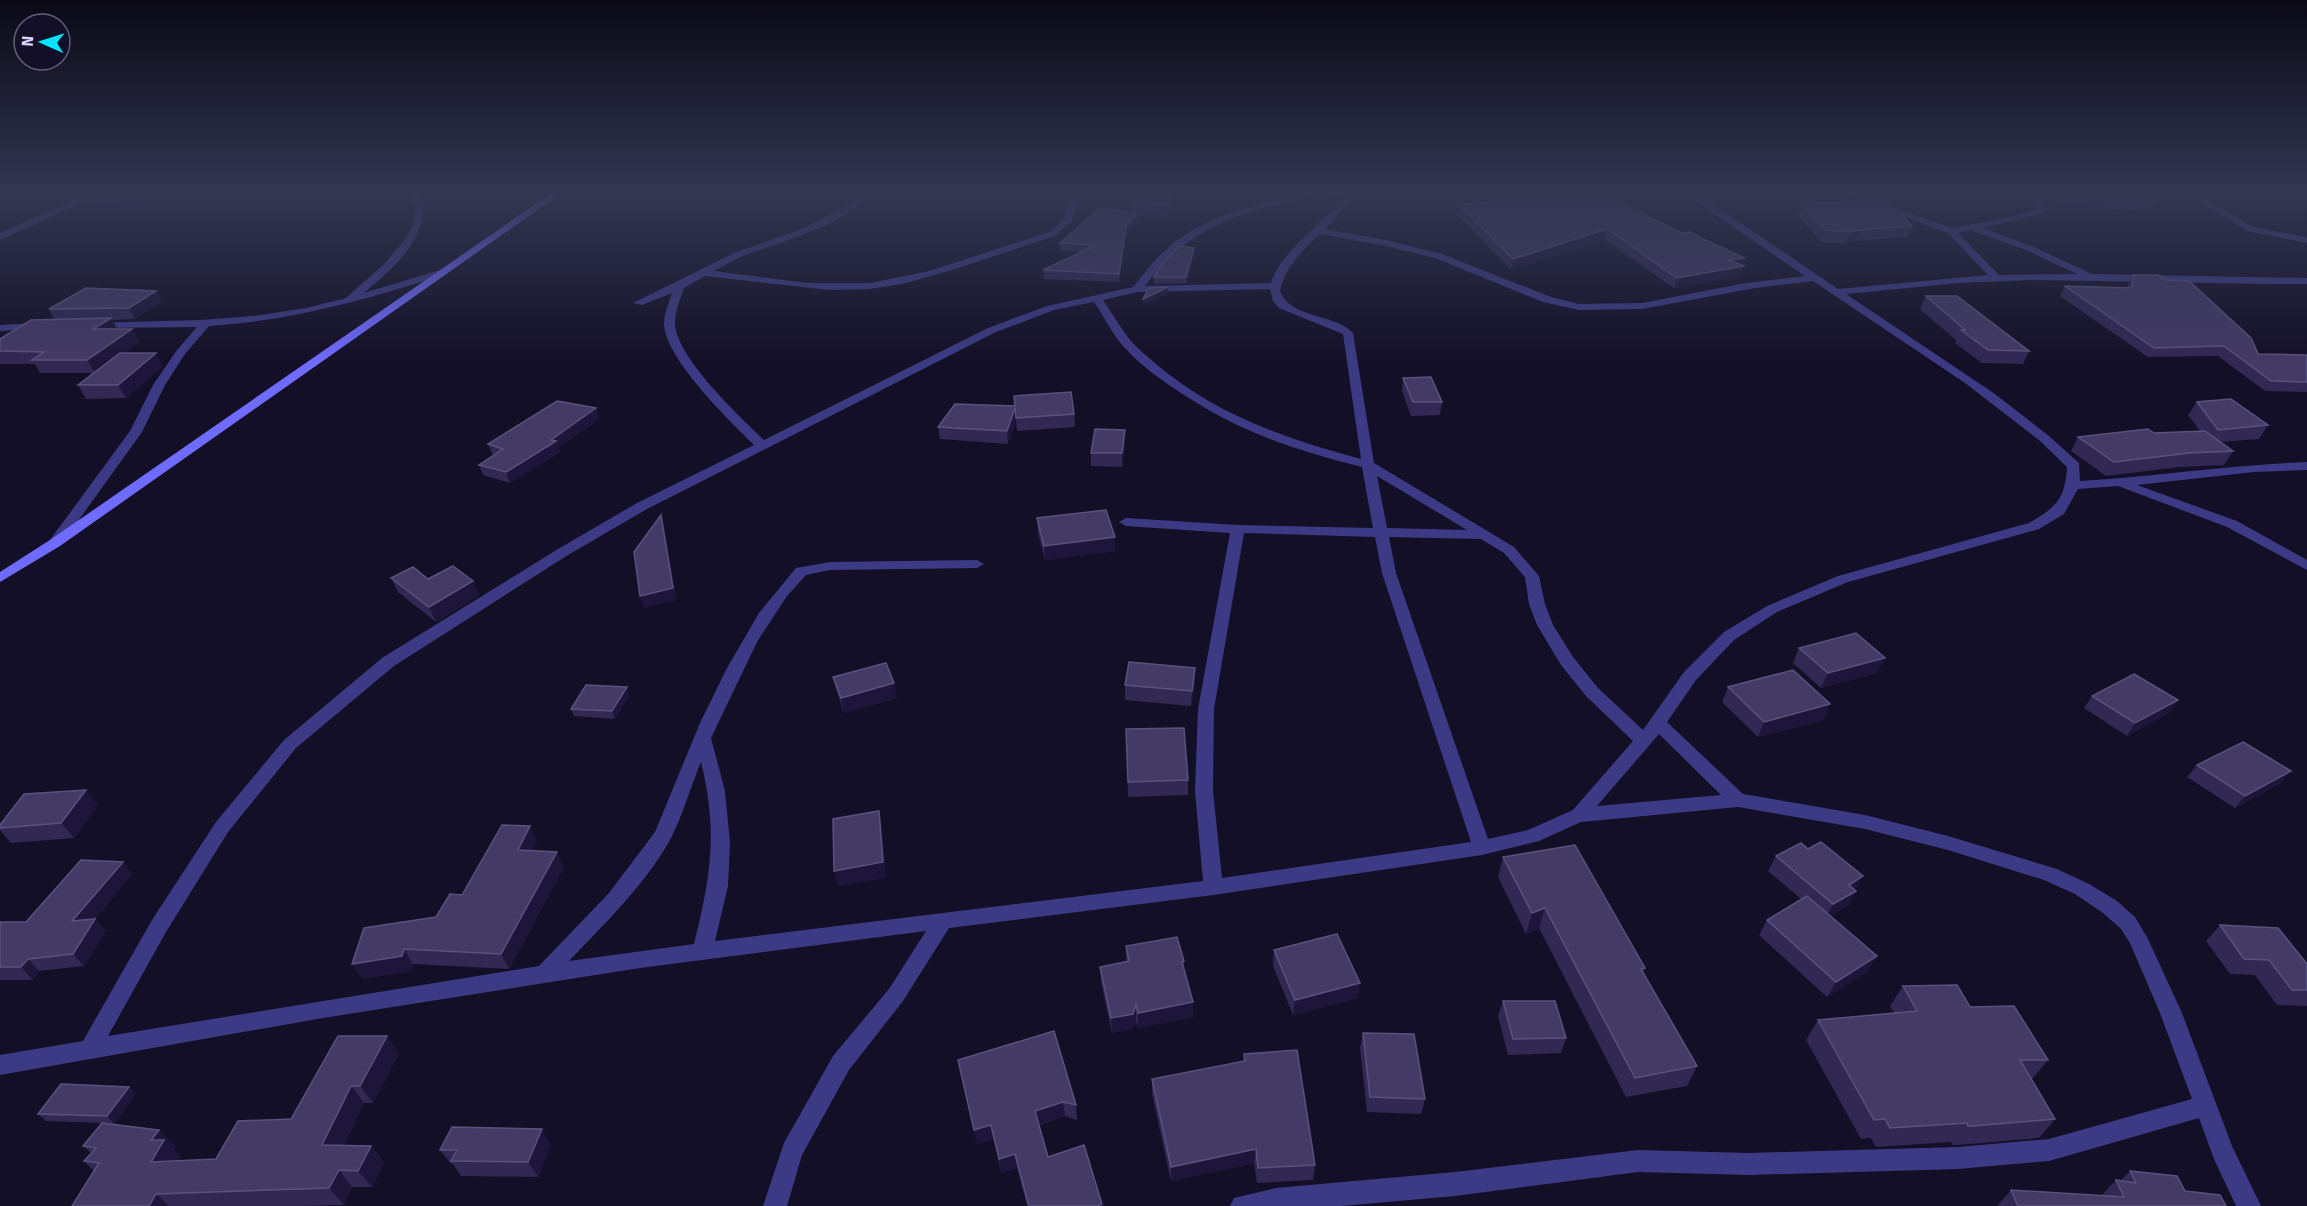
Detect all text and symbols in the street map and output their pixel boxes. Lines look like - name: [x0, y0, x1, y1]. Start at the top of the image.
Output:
- north arrow: [12, 12, 72, 72]
- text: N: [18, 35, 37, 47]

